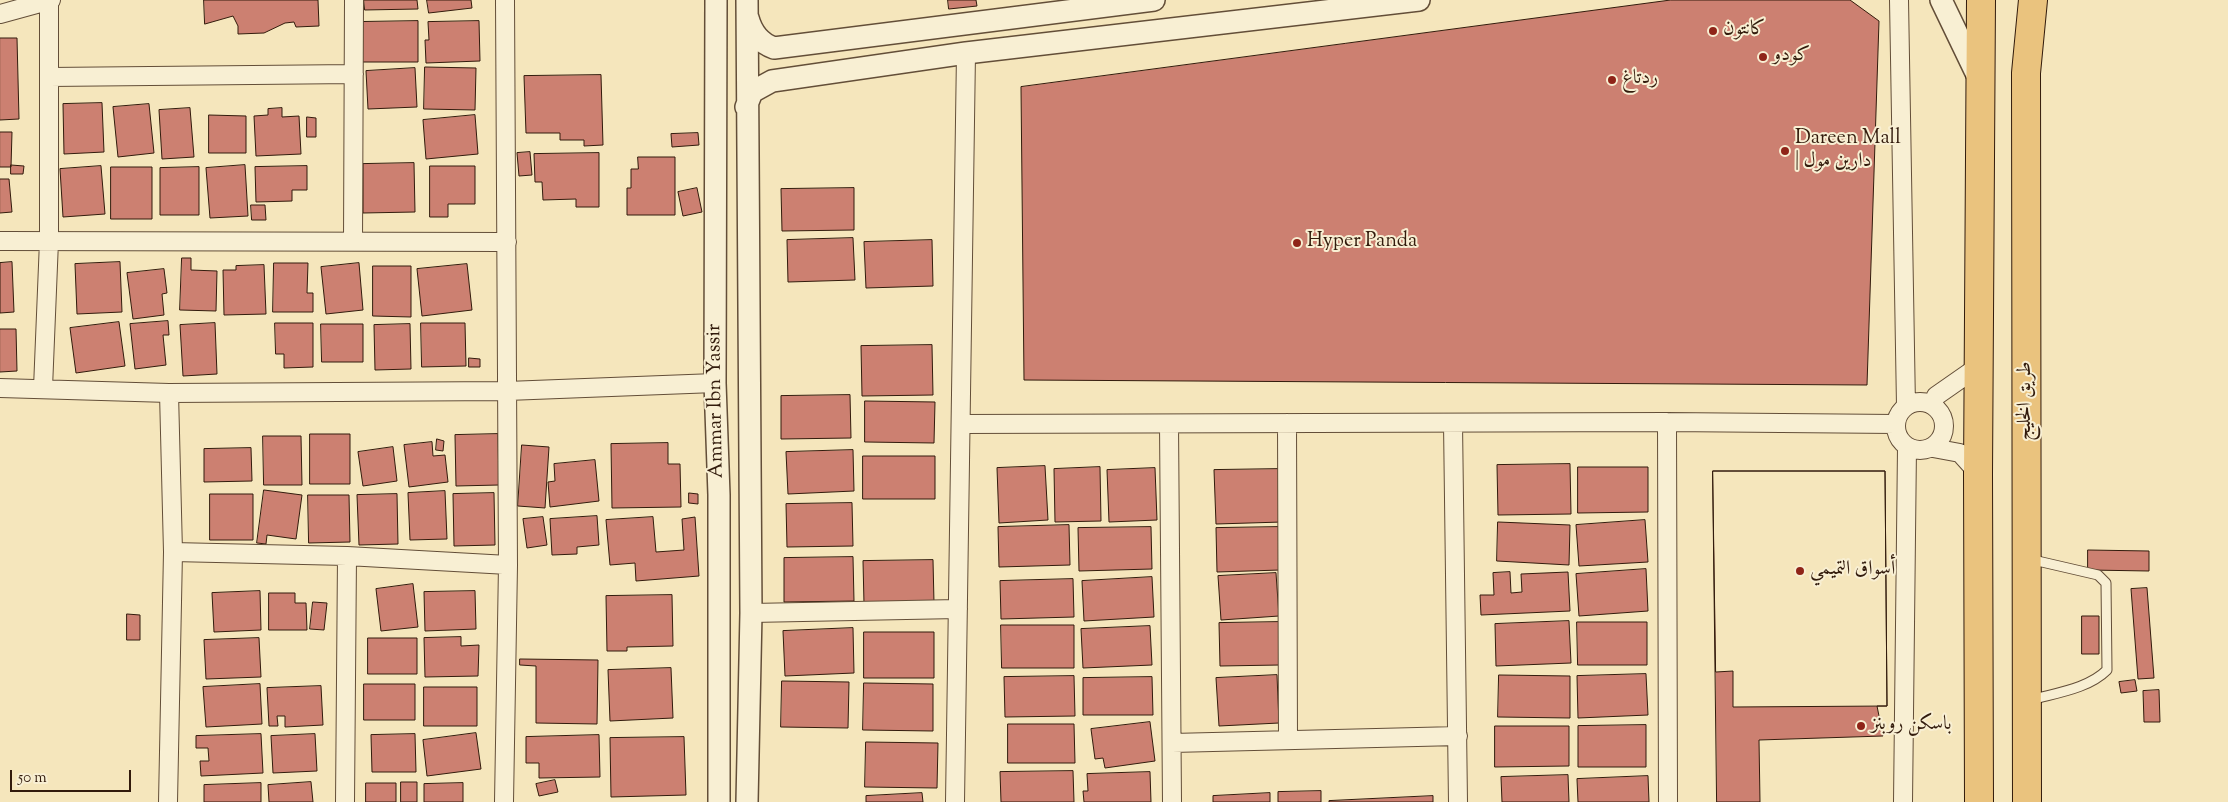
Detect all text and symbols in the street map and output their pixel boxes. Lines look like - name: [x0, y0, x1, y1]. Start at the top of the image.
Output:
- place label: كانتون: [1723, 19, 1766, 43]
- marker: كانتون: [1707, 25, 1719, 37]
- place label: كودو: [1773, 45, 1810, 69]
- marker: كودو: [1757, 51, 1769, 63]
- place label: ردتاغ: [1622, 68, 1658, 92]
- marker: ردتاغ: [1606, 74, 1618, 86]
- place label: Dareen Mall | دارين مول: [1795, 128, 1901, 175]
- marker: Dareen Mall | دارين مول: [1779, 145, 1791, 157]
- place label: Hyper Panda: [1307, 231, 1417, 255]
- marker: Hyper Panda: [1291, 237, 1303, 249]
- street label: Ammar Ibn Yassir: [704, 323, 730, 479]
- street label: طريق الخليج: [2015, 361, 2039, 441]
- place label: أسواق التميمي: [1810, 559, 1896, 583]
- marker: أسواق التميمي: [1794, 565, 1806, 577]
- place label: باسكن روبنز: [1871, 714, 1951, 738]
- marker: باسكن روبنز: [1855, 720, 1867, 732]
- scale bar: [12, 760, 134, 792]
- text: 50 m: [18, 768, 47, 789]

